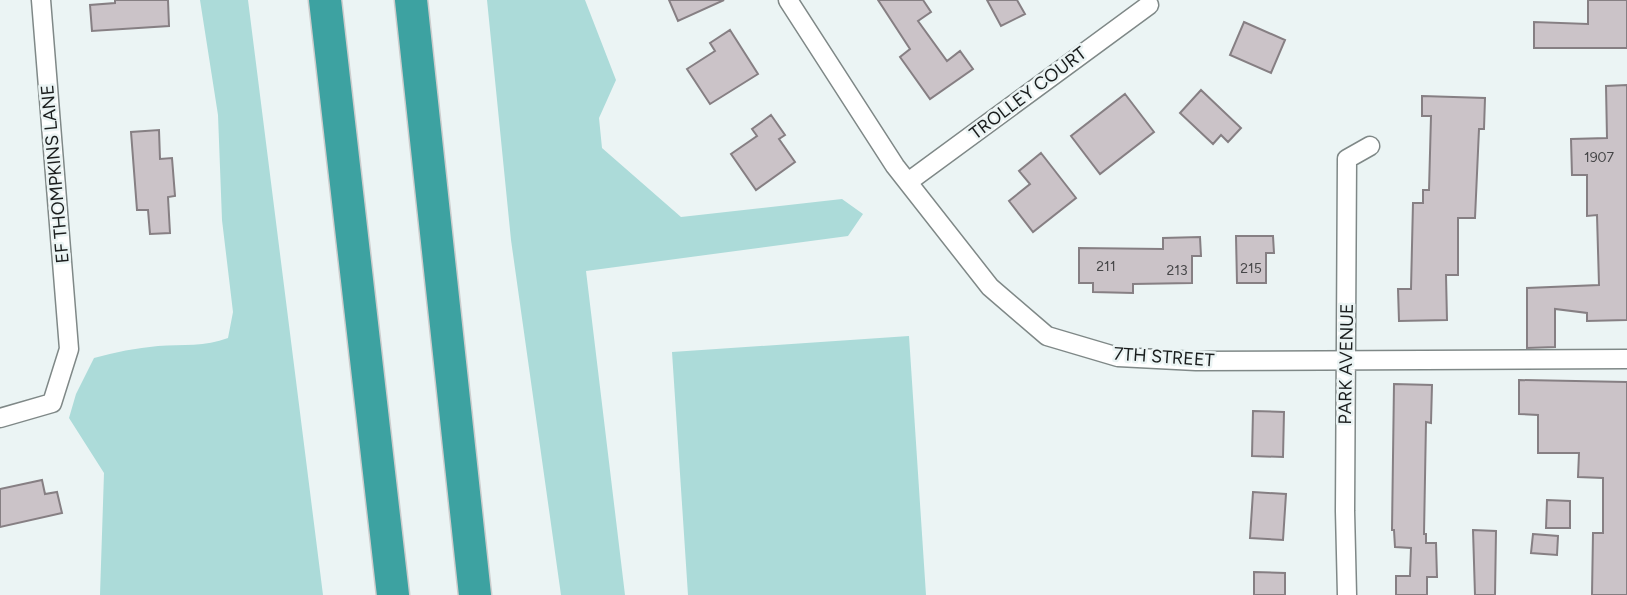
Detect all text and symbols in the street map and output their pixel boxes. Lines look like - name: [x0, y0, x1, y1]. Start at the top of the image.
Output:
- street label: TROLLEY COURT: [965, 42, 1091, 144]
- street label: EF THOMPKINS LANE: [36, 84, 74, 264]
- house number: 1907: [1584, 149, 1615, 166]
- house number: 211: [1096, 258, 1116, 275]
- house number: 215: [1240, 260, 1262, 277]
- house number: 213: [1166, 262, 1188, 279]
- street label: PARK AVENUE: [1334, 303, 1358, 425]
- street label: 7TH STREET: [1113, 343, 1215, 372]

